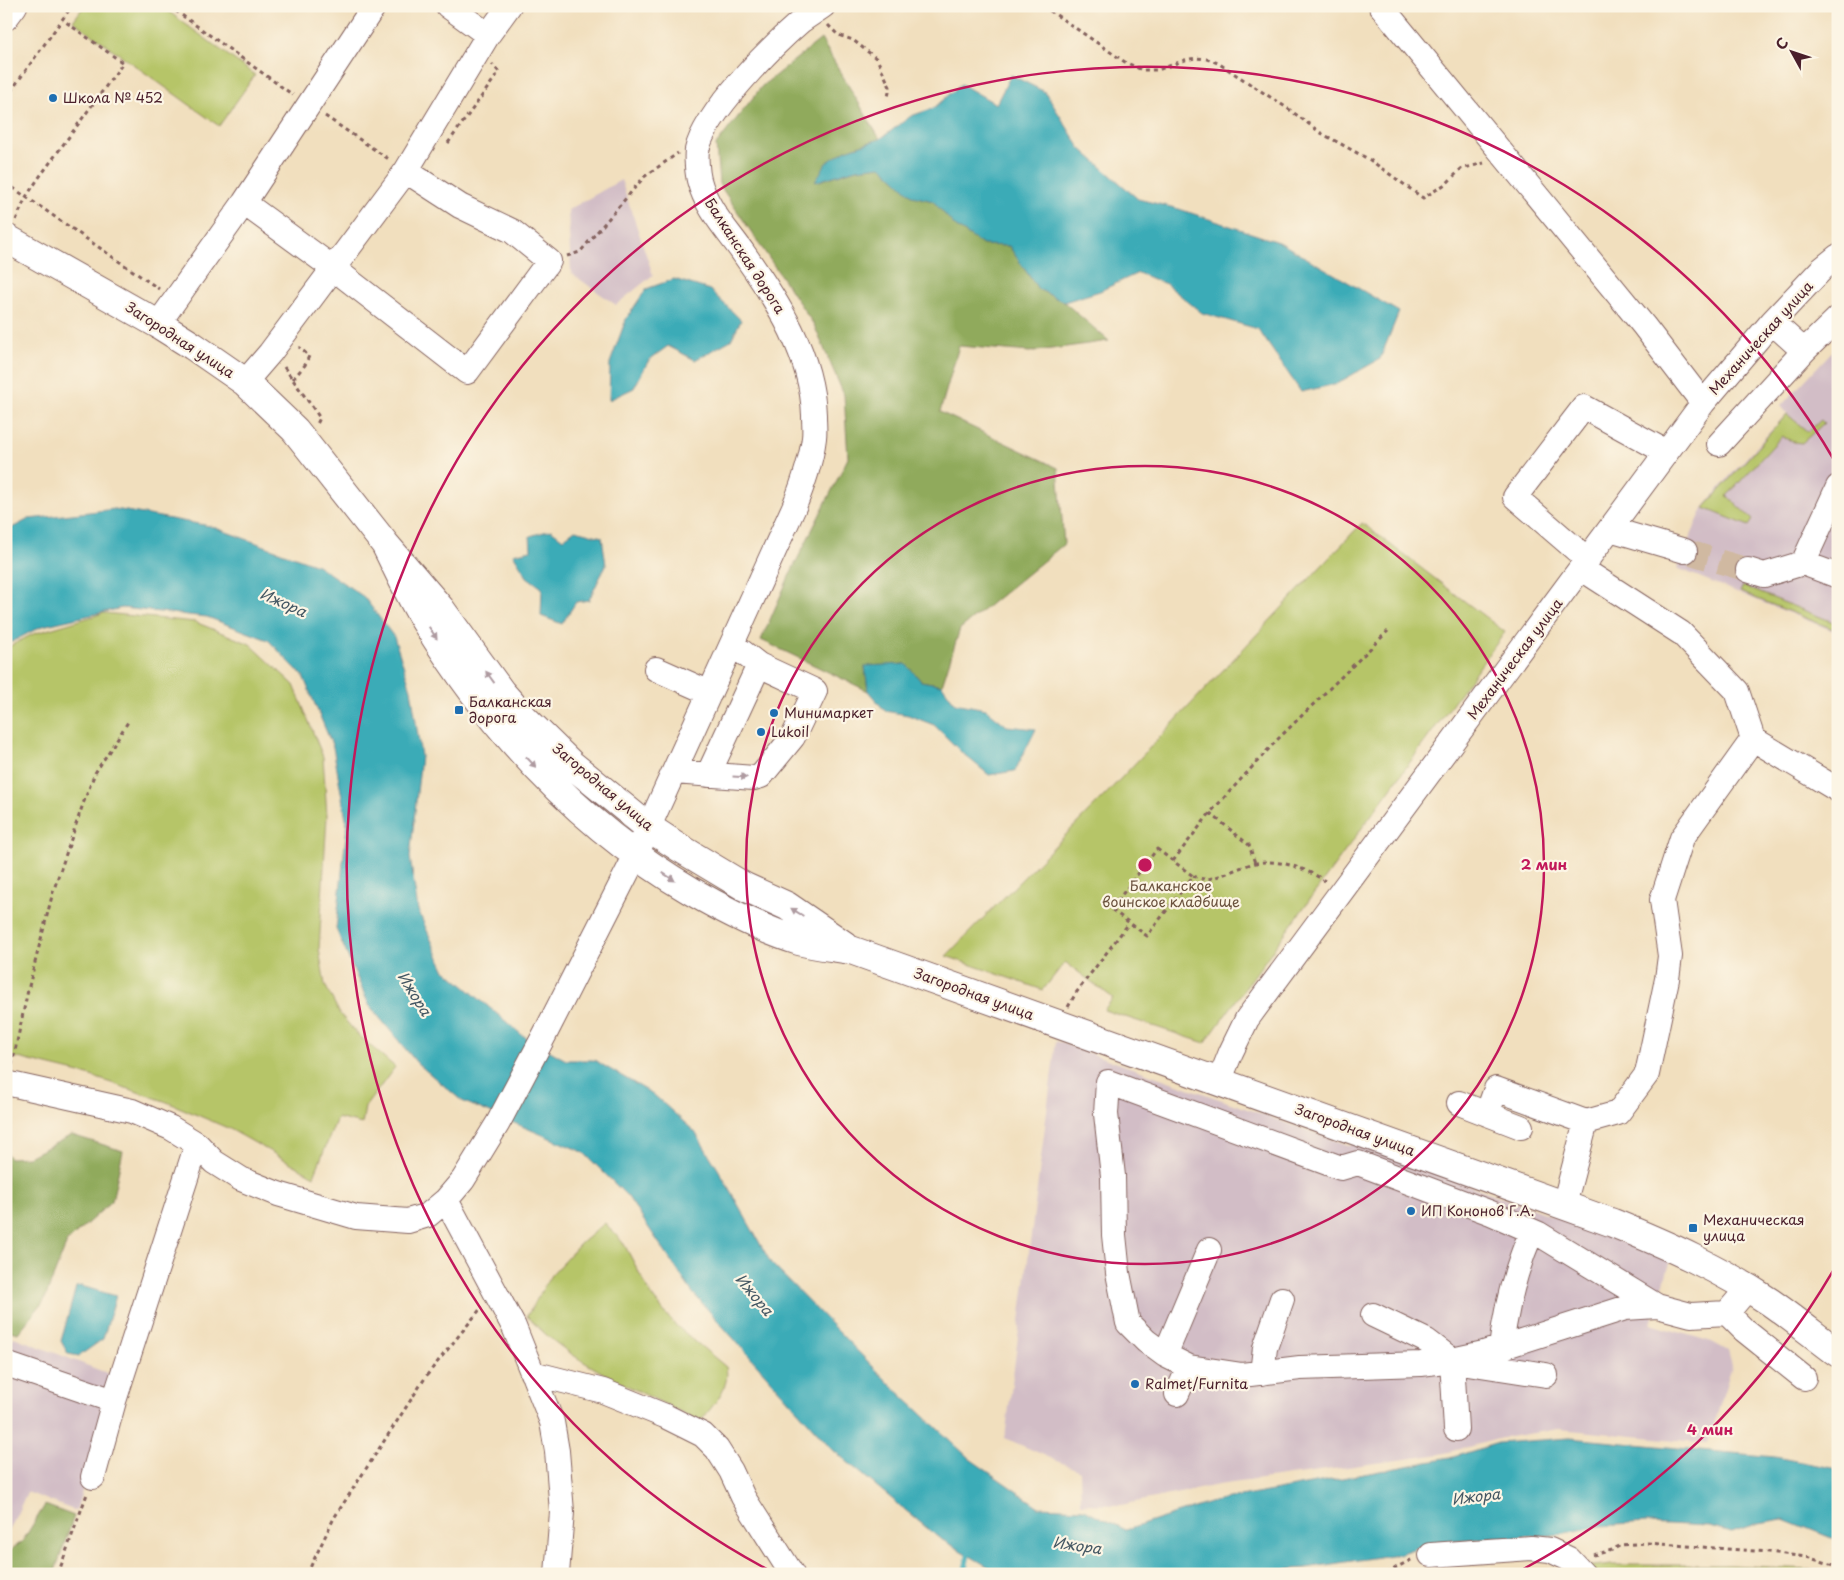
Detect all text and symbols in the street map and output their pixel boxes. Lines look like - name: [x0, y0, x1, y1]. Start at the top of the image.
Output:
- north arrow: [1766, 28, 1816, 78]
- text: С: [1770, 33, 1793, 54]
- place label: Школа № 452: [63, 87, 163, 108]
- marker: Школа № 452: [47, 92, 59, 104]
- street label: Балканская дорога: [700, 194, 791, 318]
- street label: Механическая улица: [1704, 276, 1818, 399]
- street label: Загородная улица: [122, 296, 239, 383]
- water label: Ижора: [257, 581, 311, 622]
- street label: Механическая улица: [1462, 593, 1567, 724]
- one-way arrow: [428, 627, 438, 640]
- one-way arrow: [485, 670, 495, 684]
- place label: Балканская дорога: [469, 691, 552, 728]
- place label: Минимаркет: [784, 702, 874, 723]
- marker: Балканская дорога: [453, 704, 465, 716]
- marker: Минимаркет: [768, 707, 780, 719]
- place label: Lukoil: [771, 721, 809, 742]
- marker: Lukoil: [755, 726, 767, 738]
- street label: Загородная улица: [548, 738, 658, 835]
- one-way arrow: [525, 756, 537, 768]
- one-way arrow: [732, 773, 748, 781]
- text: 2 мин: [1521, 852, 1568, 875]
- centre of rings: [1136, 856, 1154, 874]
- one-way arrow: [663, 873, 676, 882]
- park label: Балканское воинское кладбище: [1102, 875, 1240, 912]
- one-way arrow: [790, 907, 804, 917]
- street label: Загородная улица: [911, 962, 1037, 1025]
- water label: Ижора: [393, 966, 438, 1020]
- street label: Загородная улица: [1292, 1098, 1418, 1161]
- place label: ИП Кононов Г.А.: [1421, 1200, 1534, 1221]
- marker: ИП Кононов Г.А.: [1405, 1205, 1417, 1217]
- place label: Механическая улица: [1703, 1209, 1804, 1246]
- marker: Механическая улица: [1687, 1222, 1699, 1234]
- water label: Ижора: [731, 1268, 780, 1321]
- place label: Ralmet/Furnita: [1145, 1373, 1248, 1394]
- marker: Ralmet/Furnita: [1129, 1378, 1141, 1390]
- text: 4 мин: [1687, 1417, 1733, 1440]
- water label: Ижора: [1450, 1481, 1502, 1510]
- water label: Ижора: [1052, 1530, 1104, 1559]

